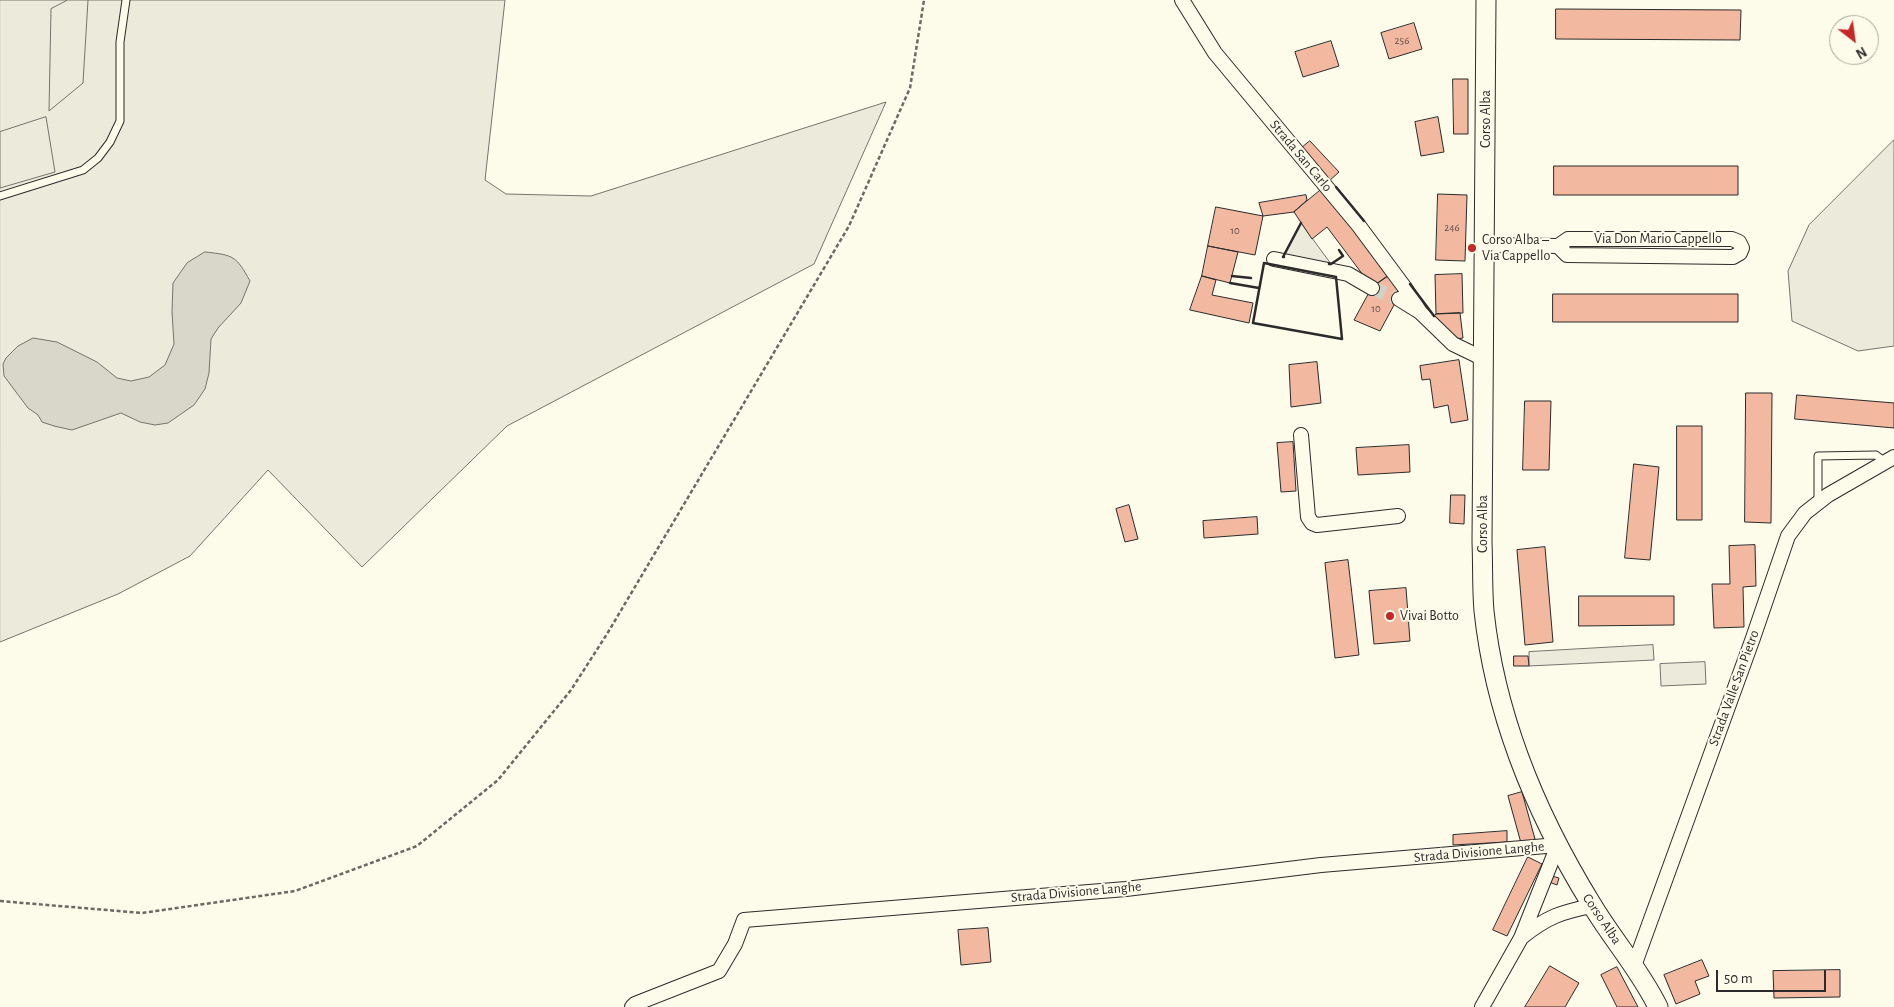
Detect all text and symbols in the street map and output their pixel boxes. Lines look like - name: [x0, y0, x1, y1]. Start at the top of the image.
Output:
- north arrow: [1829, 15, 1879, 65]
- house number: 256: [1395, 34, 1409, 48]
- text: N: [1853, 44, 1869, 61]
- street label: Corso Alba: [1478, 90, 1494, 148]
- street label: Strada San Carlo: [1266, 117, 1336, 195]
- house number: 246: [1444, 221, 1460, 235]
- house number: 10: [1230, 224, 1240, 238]
- street label: Via Don Mario Cappello: [1594, 231, 1722, 247]
- place label: Corso Alba – Via Cappello: [1482, 232, 1550, 264]
- marker: Corso Alba – Via Cappello: [1466, 242, 1478, 254]
- house number: 10: [1371, 302, 1381, 316]
- street label: Corso Alba: [1475, 495, 1491, 553]
- place label: Vivai Botto: [1400, 608, 1459, 624]
- marker: Vivai Botto: [1384, 610, 1396, 622]
- street label: Strada Valle San Pietro: [1705, 628, 1763, 748]
- street label: Strada Divisione Langhe: [1413, 838, 1545, 866]
- street label: Strada Divisione Langhe: [1010, 878, 1142, 906]
- street label: Corso Alba: [1579, 890, 1625, 948]
- scale bar: [1719, 960, 1829, 992]
- text: 50 m: [1724, 971, 1753, 986]

